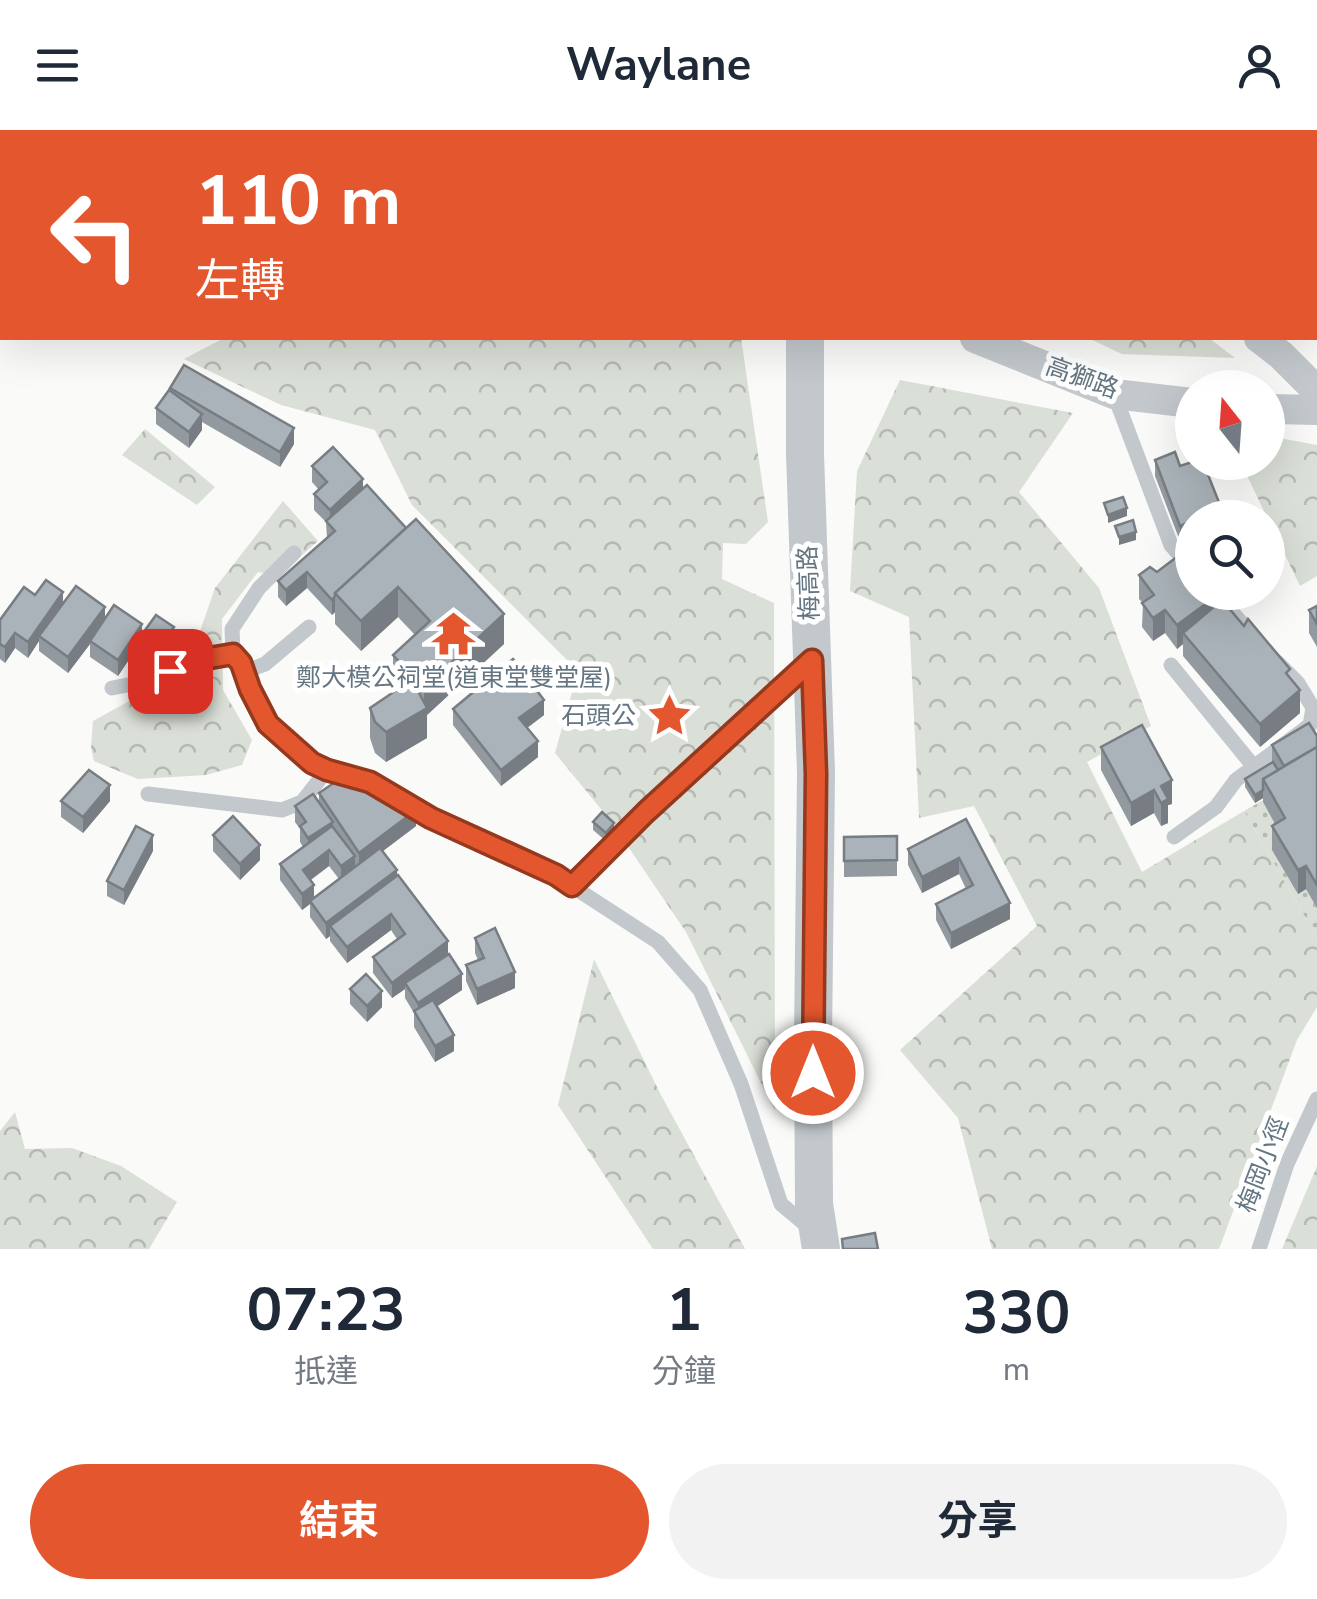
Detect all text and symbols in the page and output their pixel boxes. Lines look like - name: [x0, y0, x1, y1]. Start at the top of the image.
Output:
- text: Waylane: [566, 35, 751, 96]
- icon: menu: [30, 38, 85, 93]
- icon: person: [1232, 38, 1287, 93]
- text: 110 m: [195, 153, 401, 249]
- icon: left: [30, 170, 160, 300]
- text: 左轉: [195, 251, 285, 312]
- street label: 高獅路: [1041, 349, 1123, 407]
- north arrow: [1175, 370, 1285, 480]
- map controls: [1175, 370, 1285, 610]
- button: search: [1175, 500, 1285, 610]
- street label: 梅高路: [791, 545, 827, 621]
- temple icon: 鄭大模公祠堂(道東堂雙堂屋): [430, 610, 478, 658]
- pin: [128, 629, 213, 714]
- icon: arrive: [143, 644, 198, 699]
- place label: 鄭大模公祠堂(道東堂雙堂屋): [296, 661, 612, 695]
- place icon: 石頭公: [645, 692, 693, 740]
- place label: 石頭公: [561, 699, 636, 733]
- position arrow: [761, 1021, 865, 1125]
- street label: 梅岡小徑: [1229, 1112, 1297, 1218]
- text: 07:23: [247, 1269, 405, 1351]
- text: 1: [666, 1269, 702, 1351]
- text: 330: [962, 1272, 1070, 1354]
- text: m: [1003, 1348, 1030, 1391]
- text: 抵達: [294, 1350, 358, 1393]
- text: 分鐘: [652, 1350, 716, 1393]
- button: 結束: [30, 1464, 649, 1579]
- button: 分享: [669, 1464, 1287, 1579]

